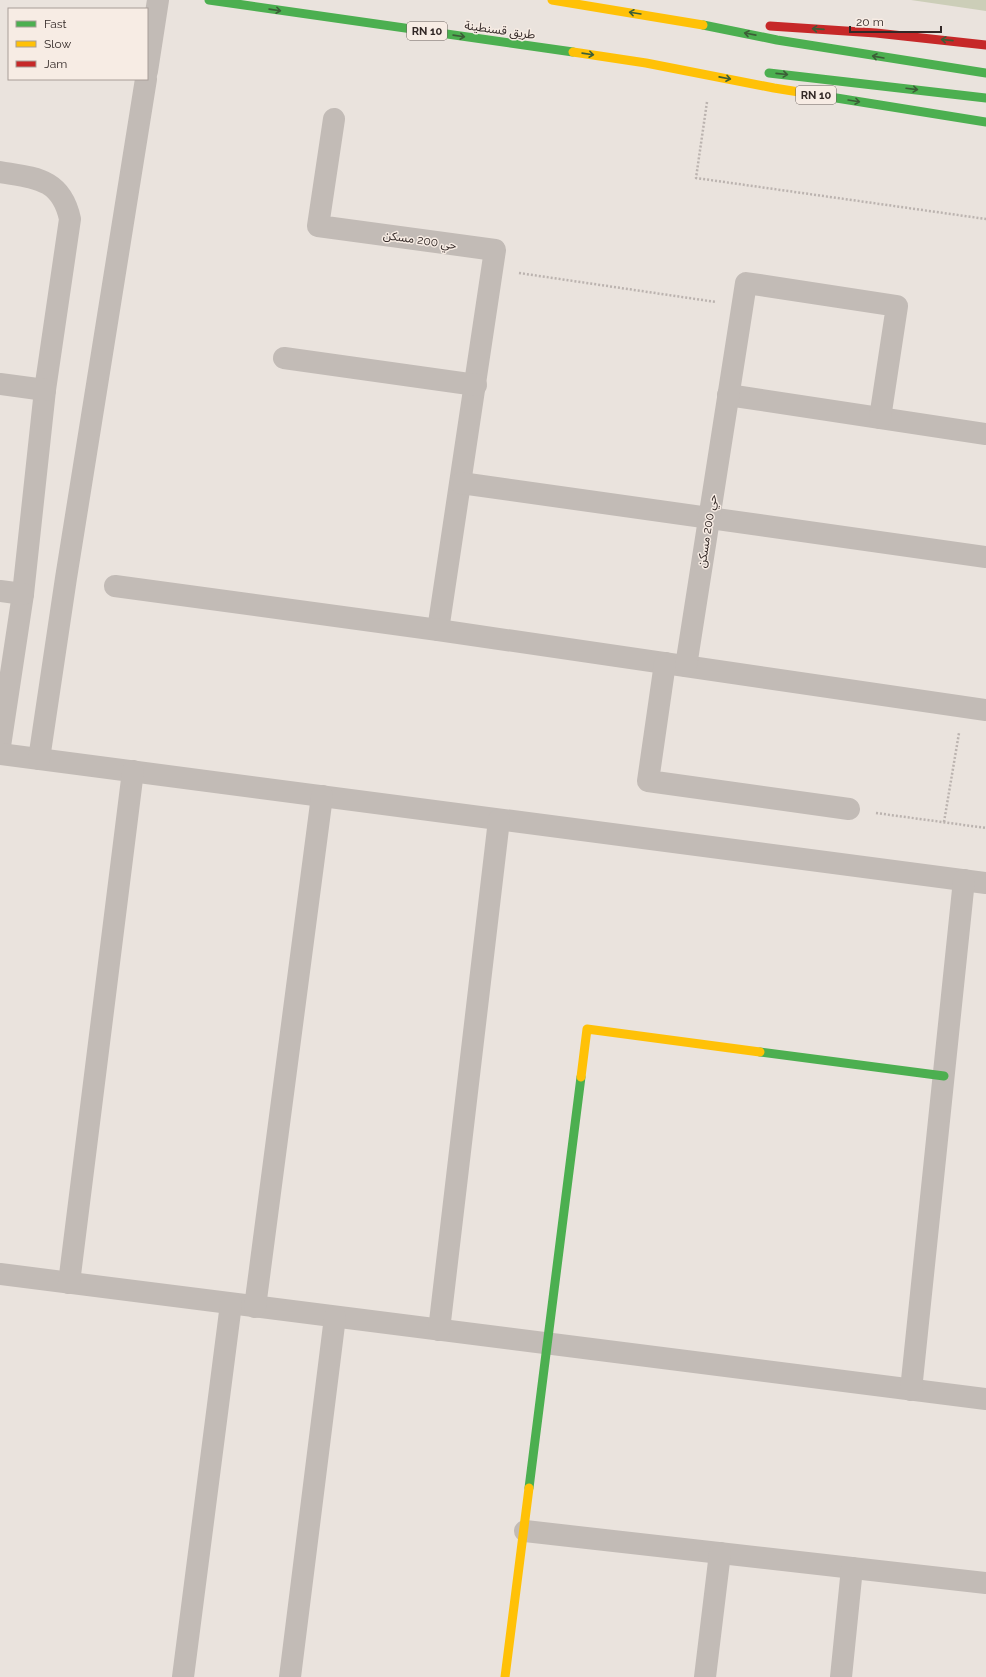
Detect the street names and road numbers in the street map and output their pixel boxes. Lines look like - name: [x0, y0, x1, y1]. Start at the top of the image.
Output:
- street label: طريق قسنطينة: [463, 18, 536, 43]
- road number: RN 10: [407, 22, 447, 40]
- road number: RN 10: [796, 86, 836, 104]
- street label: حي 200 مسكن: [382, 228, 458, 255]
- street label: حي 200 مسكن: [694, 493, 722, 569]

